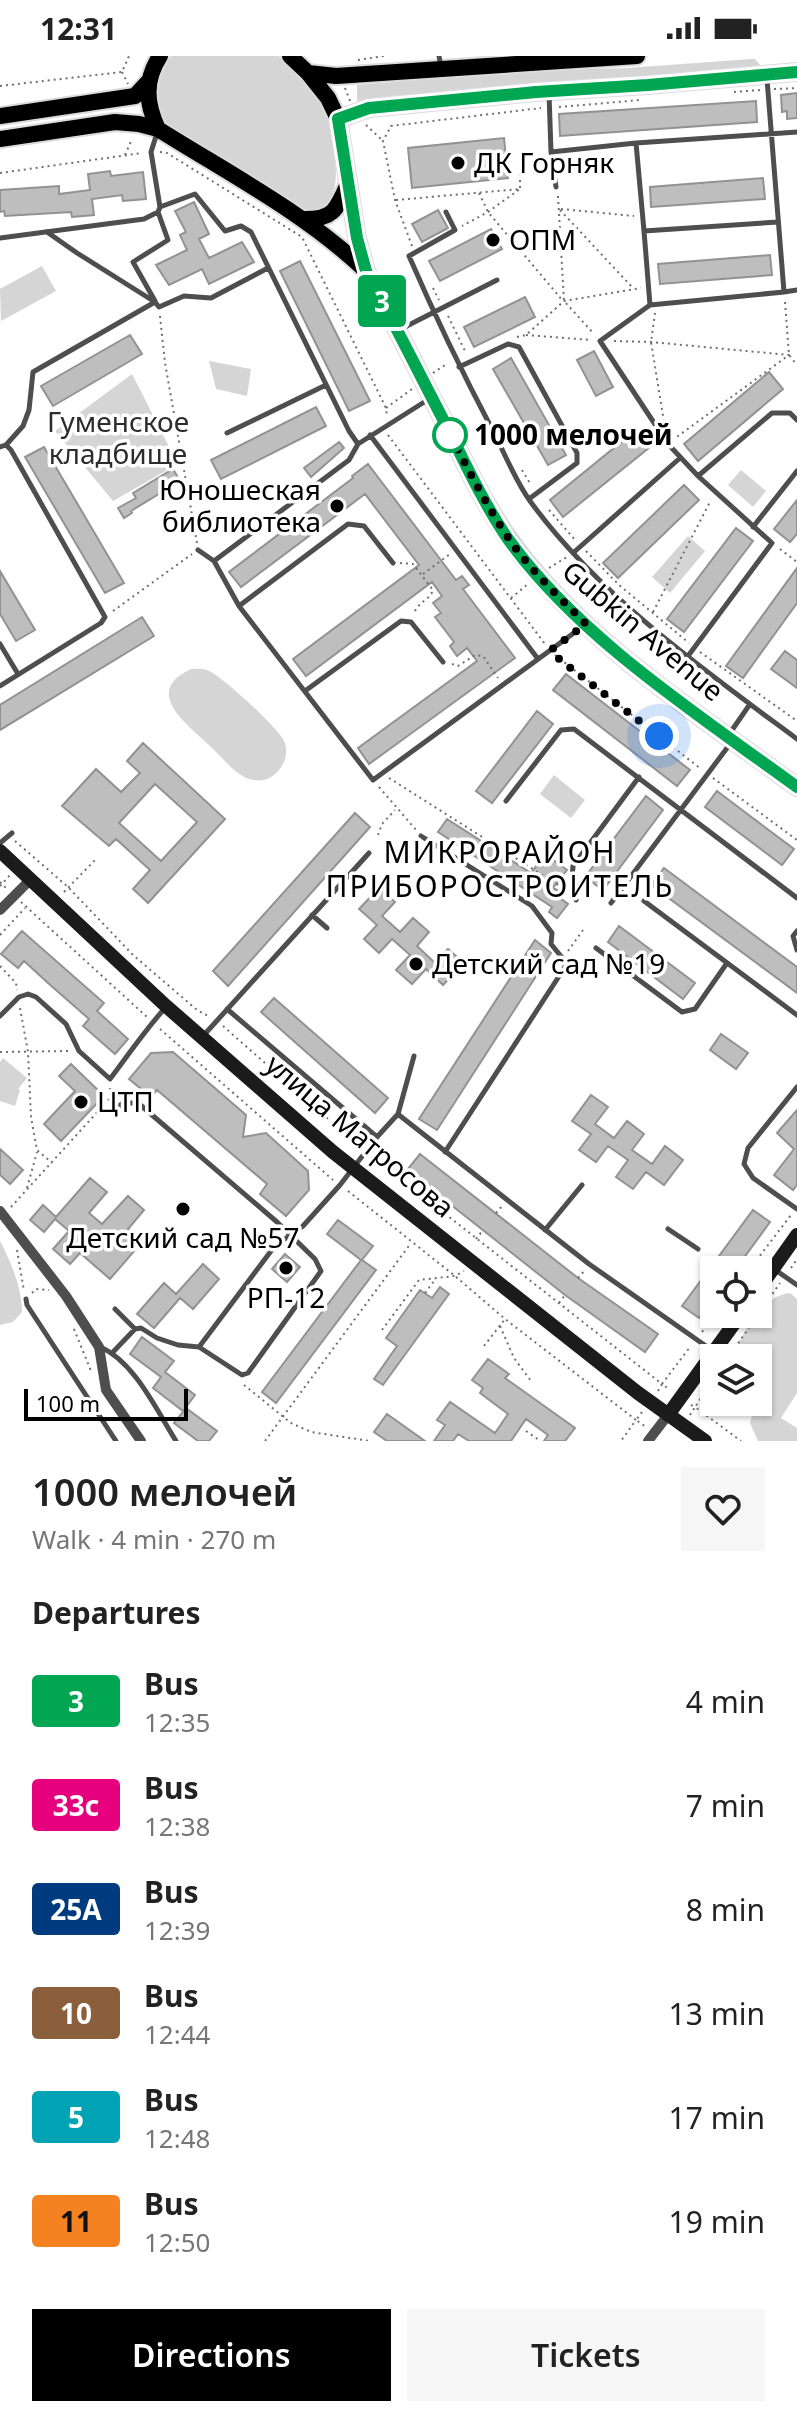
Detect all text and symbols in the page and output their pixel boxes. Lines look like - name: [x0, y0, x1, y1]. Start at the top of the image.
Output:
- text: 12:31: [40, 8, 117, 49]
- place label: ДК Горняк: [474, 143, 614, 181]
- marker: ДК Горняк: [449, 154, 467, 172]
- place label: ОПМ: [509, 220, 576, 258]
- marker: ОПМ: [484, 231, 502, 249]
- line badge: 3: [356, 275, 408, 327]
- text: 3: [374, 282, 390, 320]
- park label: Гуменское кладбище: [47, 402, 189, 472]
- place label: 1000 мелочей: [474, 415, 673, 453]
- marker: 1000 мелочей: [433, 418, 467, 452]
- place label: Юношеская библиотека: [159, 470, 321, 540]
- marker: Юношеская библиотека: [328, 497, 346, 515]
- street label: Gubkin Avenue: [555, 551, 732, 709]
- your location: [639, 716, 679, 756]
- district label: МИКРОРАЙОН ПРИБОРОСТРОИТЕЛЬ: [325, 831, 675, 906]
- place label: Детский сад №19: [432, 944, 665, 982]
- marker: Детский сад №19: [407, 955, 425, 973]
- street label: улица Матросова: [258, 1045, 463, 1225]
- place label: ЦТП: [97, 1082, 154, 1120]
- marker: ЦТП: [72, 1093, 90, 1111]
- marker: Детский сад №57: [174, 1200, 192, 1218]
- place label: Детский сад №57: [66, 1218, 300, 1256]
- map controls: [700, 1256, 772, 1416]
- button: locate: [700, 1256, 772, 1328]
- marker: РП-12: [277, 1259, 295, 1277]
- place label: РП-12: [247, 1278, 325, 1316]
- button: layers: [700, 1344, 772, 1416]
- scale bar: [24, 1385, 188, 1421]
- text: 100 m: [36, 1388, 100, 1418]
- text: 1000 мелочей: [32, 1465, 297, 1517]
- button: heart: [681, 1467, 765, 1551]
- text: Walk · 4 min · 270 m: [32, 1521, 276, 1557]
- text: Departures: [32, 1592, 201, 1633]
- text: Bus: [144, 1663, 199, 1704]
- text: 4 min: [686, 1681, 765, 1722]
- text: 3: [68, 1682, 84, 1720]
- text: 12:35: [144, 1704, 210, 1740]
- text: Bus: [144, 1767, 199, 1808]
- text: 7 min: [686, 1785, 765, 1826]
- text: 33с: [53, 1786, 99, 1824]
- text: 12:38: [144, 1808, 210, 1844]
- text: Bus: [144, 1871, 199, 1912]
- text: 8 min: [686, 1889, 765, 1930]
- text: 25А: [50, 1890, 102, 1928]
- text: 12:39: [144, 1912, 210, 1948]
- text: Bus: [144, 1975, 199, 2016]
- text: 13 min: [669, 1993, 765, 2034]
- text: 10: [60, 1994, 92, 2032]
- text: 12:44: [144, 2016, 210, 2052]
- text: Bus: [144, 2079, 199, 2120]
- text: 17 min: [669, 2097, 765, 2138]
- text: 5: [68, 2098, 84, 2136]
- text: 12:48: [144, 2120, 210, 2156]
- text: Bus: [144, 2183, 199, 2224]
- text: 19 min: [669, 2201, 765, 2242]
- text: 11: [60, 2202, 92, 2240]
- text: 12:50: [144, 2224, 210, 2260]
- button: Directions: [32, 2309, 391, 2401]
- button: Tickets: [407, 2309, 765, 2401]

